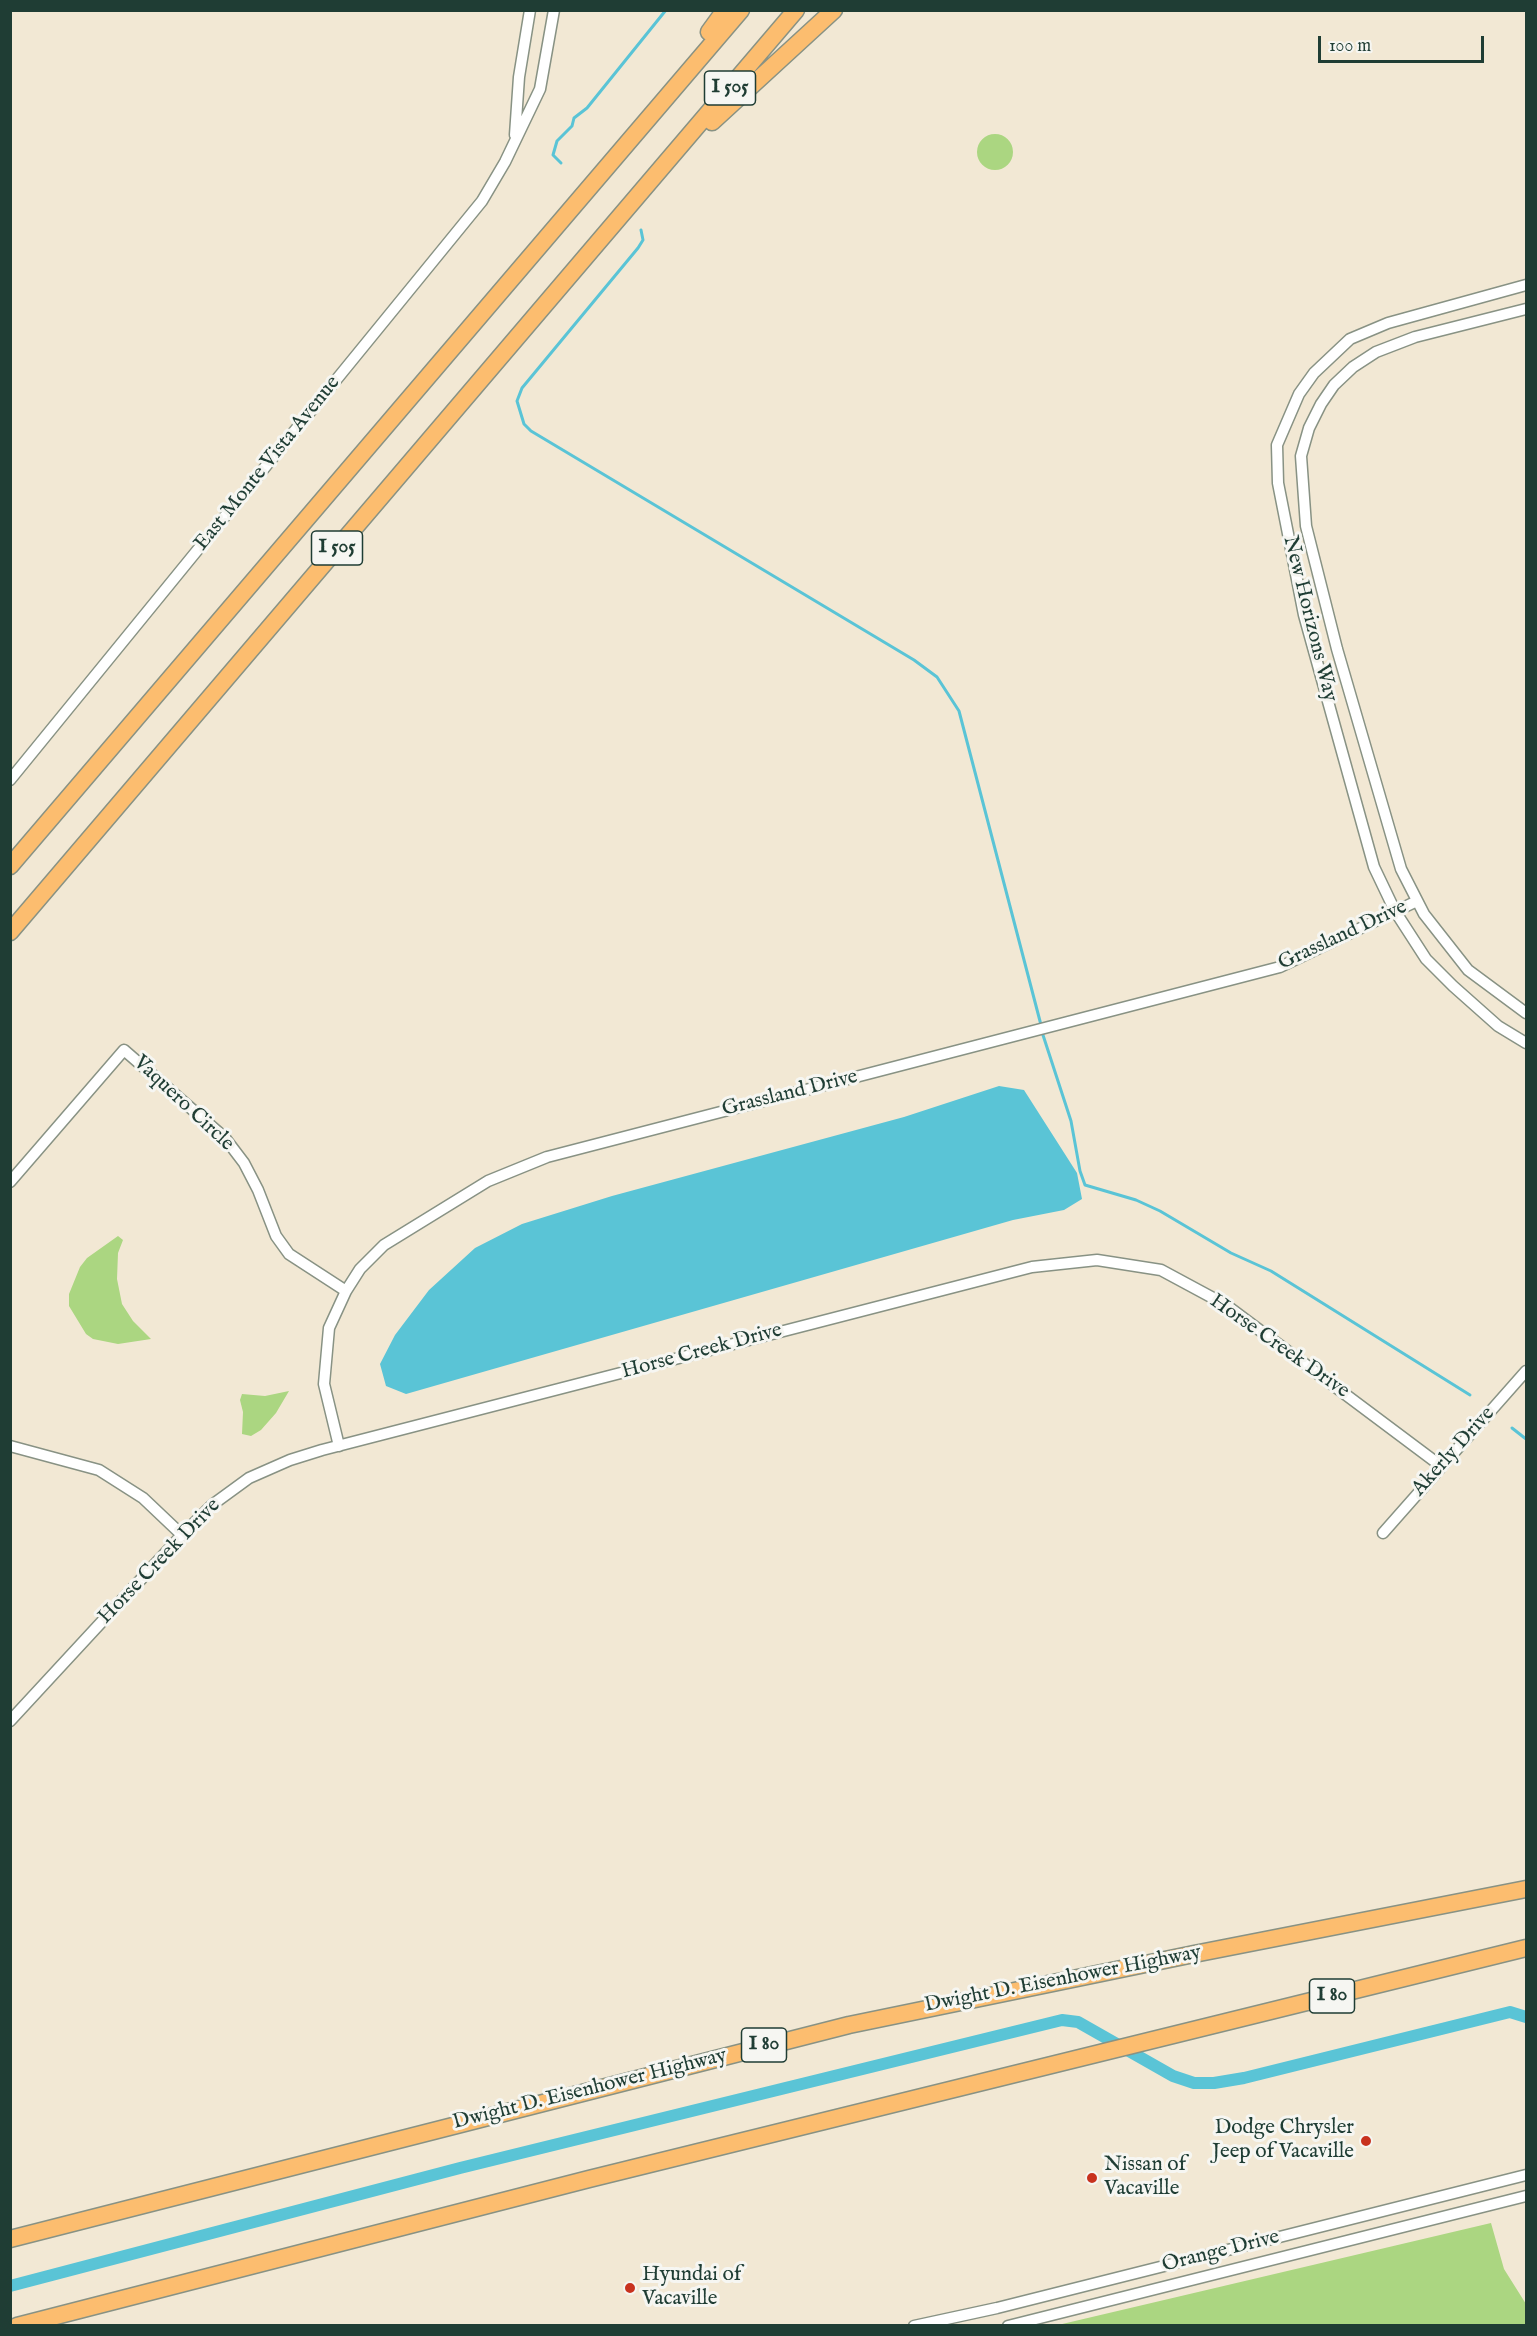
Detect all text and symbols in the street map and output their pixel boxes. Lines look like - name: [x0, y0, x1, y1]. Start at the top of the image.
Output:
- scale bar: [1321, 24, 1488, 62]
- text: 100 m: [1329, 35, 1371, 58]
- road number: I 505: [704, 71, 756, 105]
- street label: East Monte Vista Avenue: [190, 371, 346, 557]
- road number: I 505: [312, 531, 362, 565]
- street label: New Horizons Way: [1276, 533, 1342, 705]
- street label: Grassland Drive: [1275, 895, 1411, 977]
- street label: Vaquero Circle: [127, 1051, 239, 1157]
- street label: Grassland Drive: [720, 1065, 860, 1123]
- street label: Horse Creek Drive: [1204, 1289, 1354, 1405]
- street label: Horse Creek Drive: [619, 1318, 785, 1386]
- street label: Akerly Drive: [1407, 1402, 1501, 1502]
- street label: Horse Creek Drive: [94, 1494, 226, 1630]
- street label: Dwight D. Eisenhower Highway: [923, 1941, 1203, 2019]
- road number: I 80: [1310, 1979, 1354, 2013]
- road number: I 80: [742, 2028, 786, 2062]
- street label: Dwight D. Eisenhower Highway: [451, 2044, 729, 2136]
- place label: Dodge Chrysler Jeep of Vacaville: [1212, 2116, 1354, 2166]
- marker: Dodge Chrysler Jeep of Vacaville: [1359, 2134, 1373, 2148]
- place label: Nissan of Vacaville: [1104, 2153, 1186, 2203]
- marker: Nissan of Vacaville: [1085, 2171, 1099, 2185]
- street label: Orange Drive: [1160, 2225, 1282, 2279]
- place label: Hyundai of Vacaville: [642, 2263, 741, 2313]
- marker: Hyundai of Vacaville: [623, 2281, 637, 2295]

